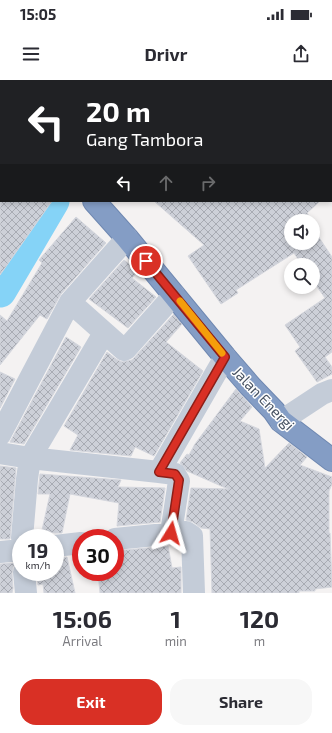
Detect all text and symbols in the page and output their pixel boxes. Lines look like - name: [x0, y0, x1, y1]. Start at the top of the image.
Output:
- text: 15:05: [20, 5, 56, 23]
- icon: menu: [20, 43, 42, 65]
- text: Drivr: [145, 43, 187, 65]
- icon: share: [290, 43, 312, 65]
- text: 20 m: [86, 94, 151, 128]
- icon: left: [20, 96, 72, 148]
- text: Gang Tambora: [86, 128, 203, 150]
- icon: left: [113, 172, 135, 194]
- icon: ahead: [155, 172, 177, 194]
- icon: right: [197, 172, 219, 194]
- map controls: [284, 214, 320, 294]
- button: sound: [284, 214, 320, 250]
- pin: [129, 244, 163, 278]
- icon: arrive: [135, 250, 157, 272]
- button: search: [284, 258, 320, 294]
- street label: Jalan Energi: [229, 363, 299, 433]
- position arrow: [150, 512, 192, 554]
- speed limit sign: 30: [72, 529, 124, 581]
- text: 19: [28, 538, 48, 562]
- text: km/h: [26, 559, 50, 571]
- text: 15:06: [53, 604, 112, 633]
- text: 1: [171, 604, 181, 633]
- text: 120: [240, 604, 279, 633]
- text: Arrival: [63, 633, 102, 649]
- text: min: [165, 633, 187, 649]
- text: m: [254, 633, 265, 649]
- button: Exit: [20, 679, 162, 725]
- button: Share: [170, 679, 312, 725]

